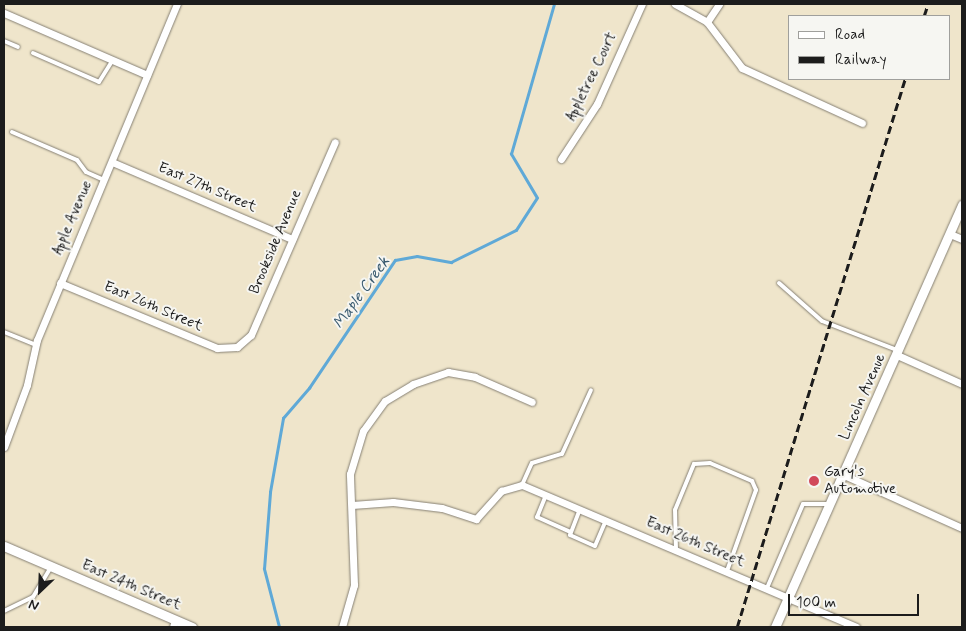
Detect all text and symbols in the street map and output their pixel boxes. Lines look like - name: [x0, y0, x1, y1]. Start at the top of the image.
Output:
- legend: [788, 15, 951, 80]
- text: Road: [835, 25, 865, 45]
- street label: Appletree Court: [563, 30, 621, 124]
- text: Railway: [835, 50, 887, 70]
- street label: East 27th Street: [155, 159, 259, 217]
- street label: Apple Avenue: [49, 177, 97, 259]
- street label: Brookside Avenue: [246, 187, 306, 297]
- water label: Maple Creek: [329, 253, 395, 333]
- street label: East 26th Street: [101, 278, 205, 336]
- street label: Lincoln Avenue: [835, 349, 891, 445]
- place label: Gary's Automotive: [824, 463, 896, 498]
- marker: Gary's Automotive: [808, 475, 820, 487]
- street label: East 26th Street: [643, 514, 747, 572]
- street label: East 24th Street: [78, 557, 184, 615]
- north arrow: [15, 566, 65, 616]
- scale bar: [791, 584, 922, 616]
- text: 100 m: [796, 593, 836, 613]
- text: N: [26, 595, 42, 615]

